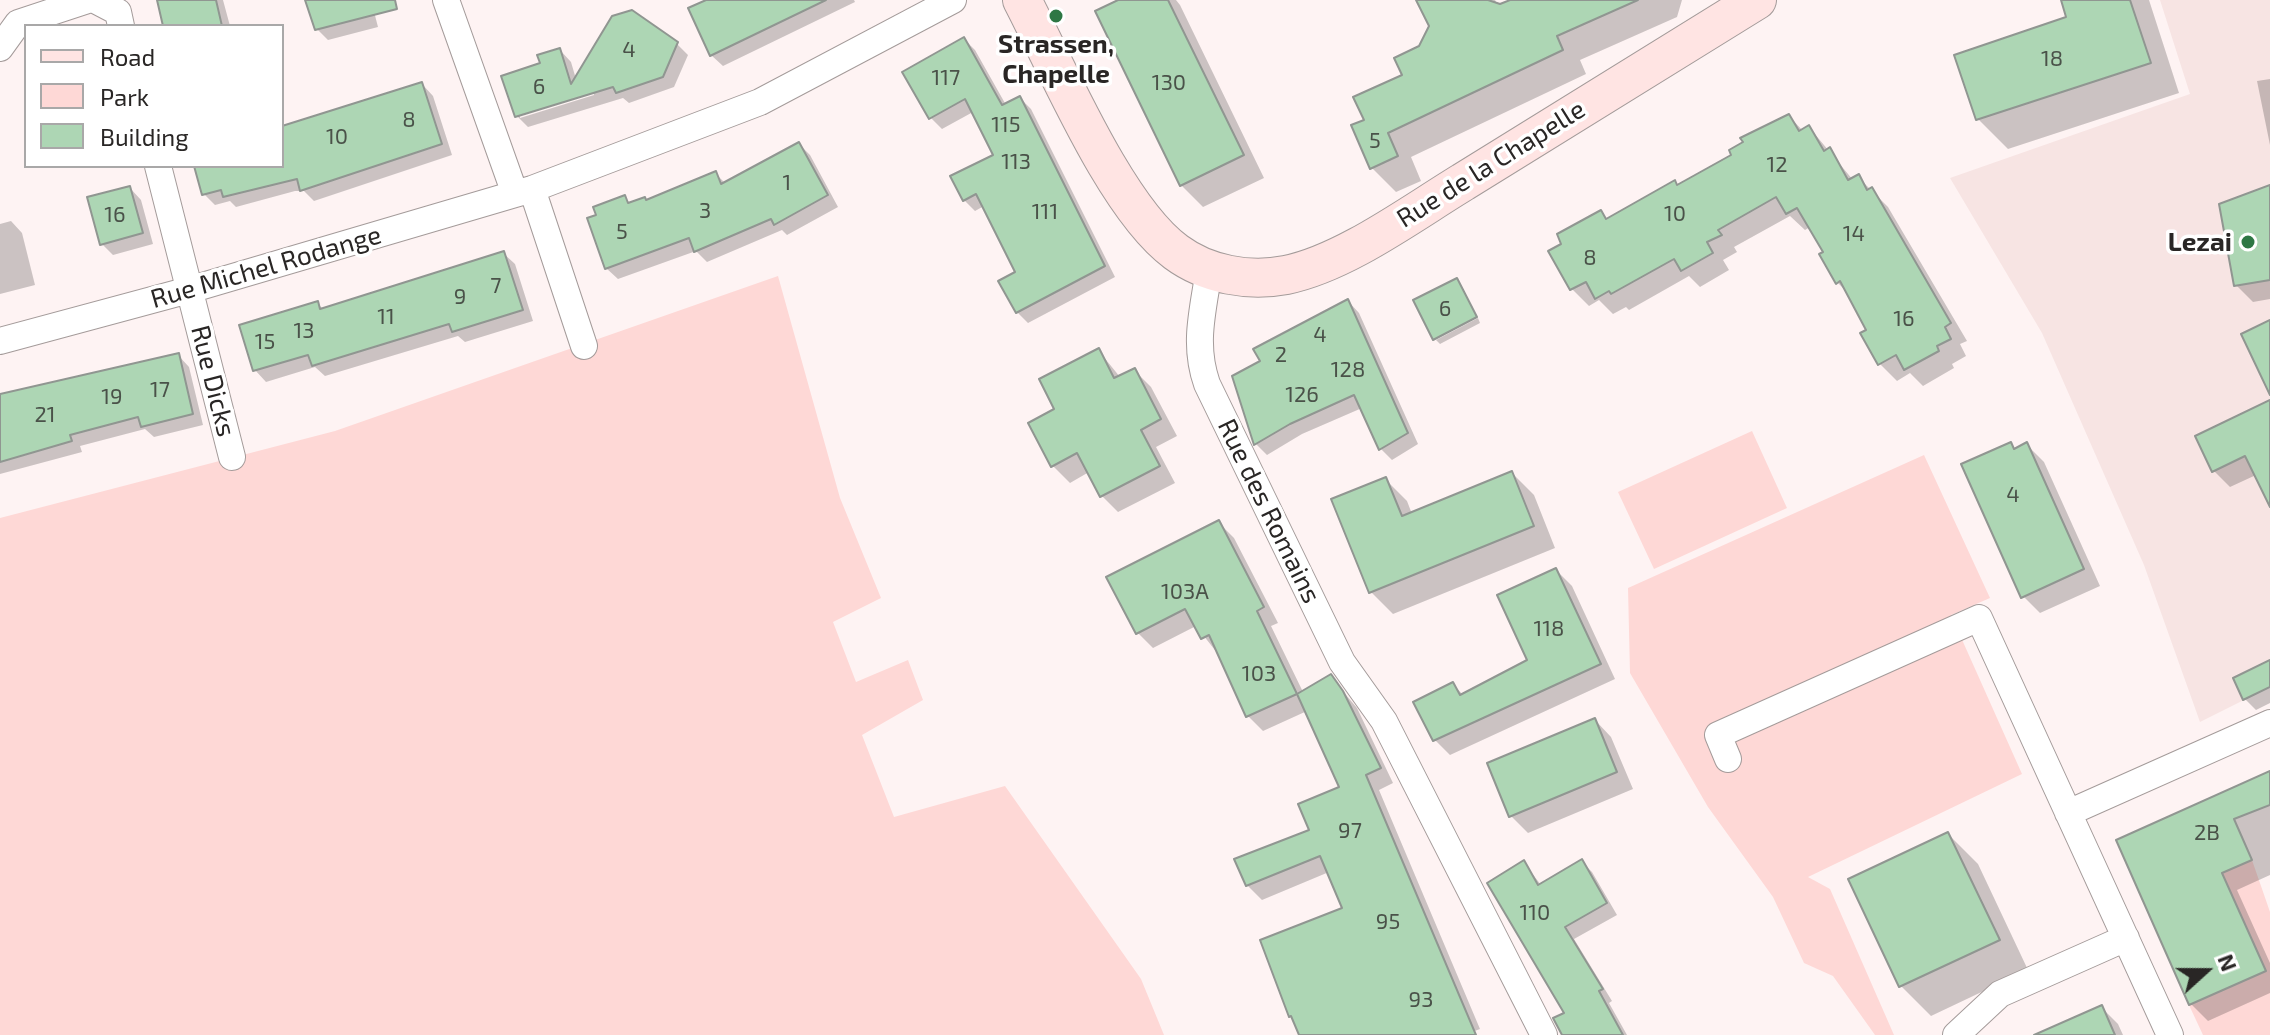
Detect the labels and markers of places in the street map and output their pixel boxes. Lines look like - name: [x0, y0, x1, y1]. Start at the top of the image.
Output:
- marker: Strassen, Chapelle: [1047, 7, 1065, 25]
- place label: Strassen, Chapelle: [998, 28, 1114, 90]
- place label: Lezai: [2168, 226, 2232, 258]
- marker: Lezai: [2239, 233, 2257, 251]

